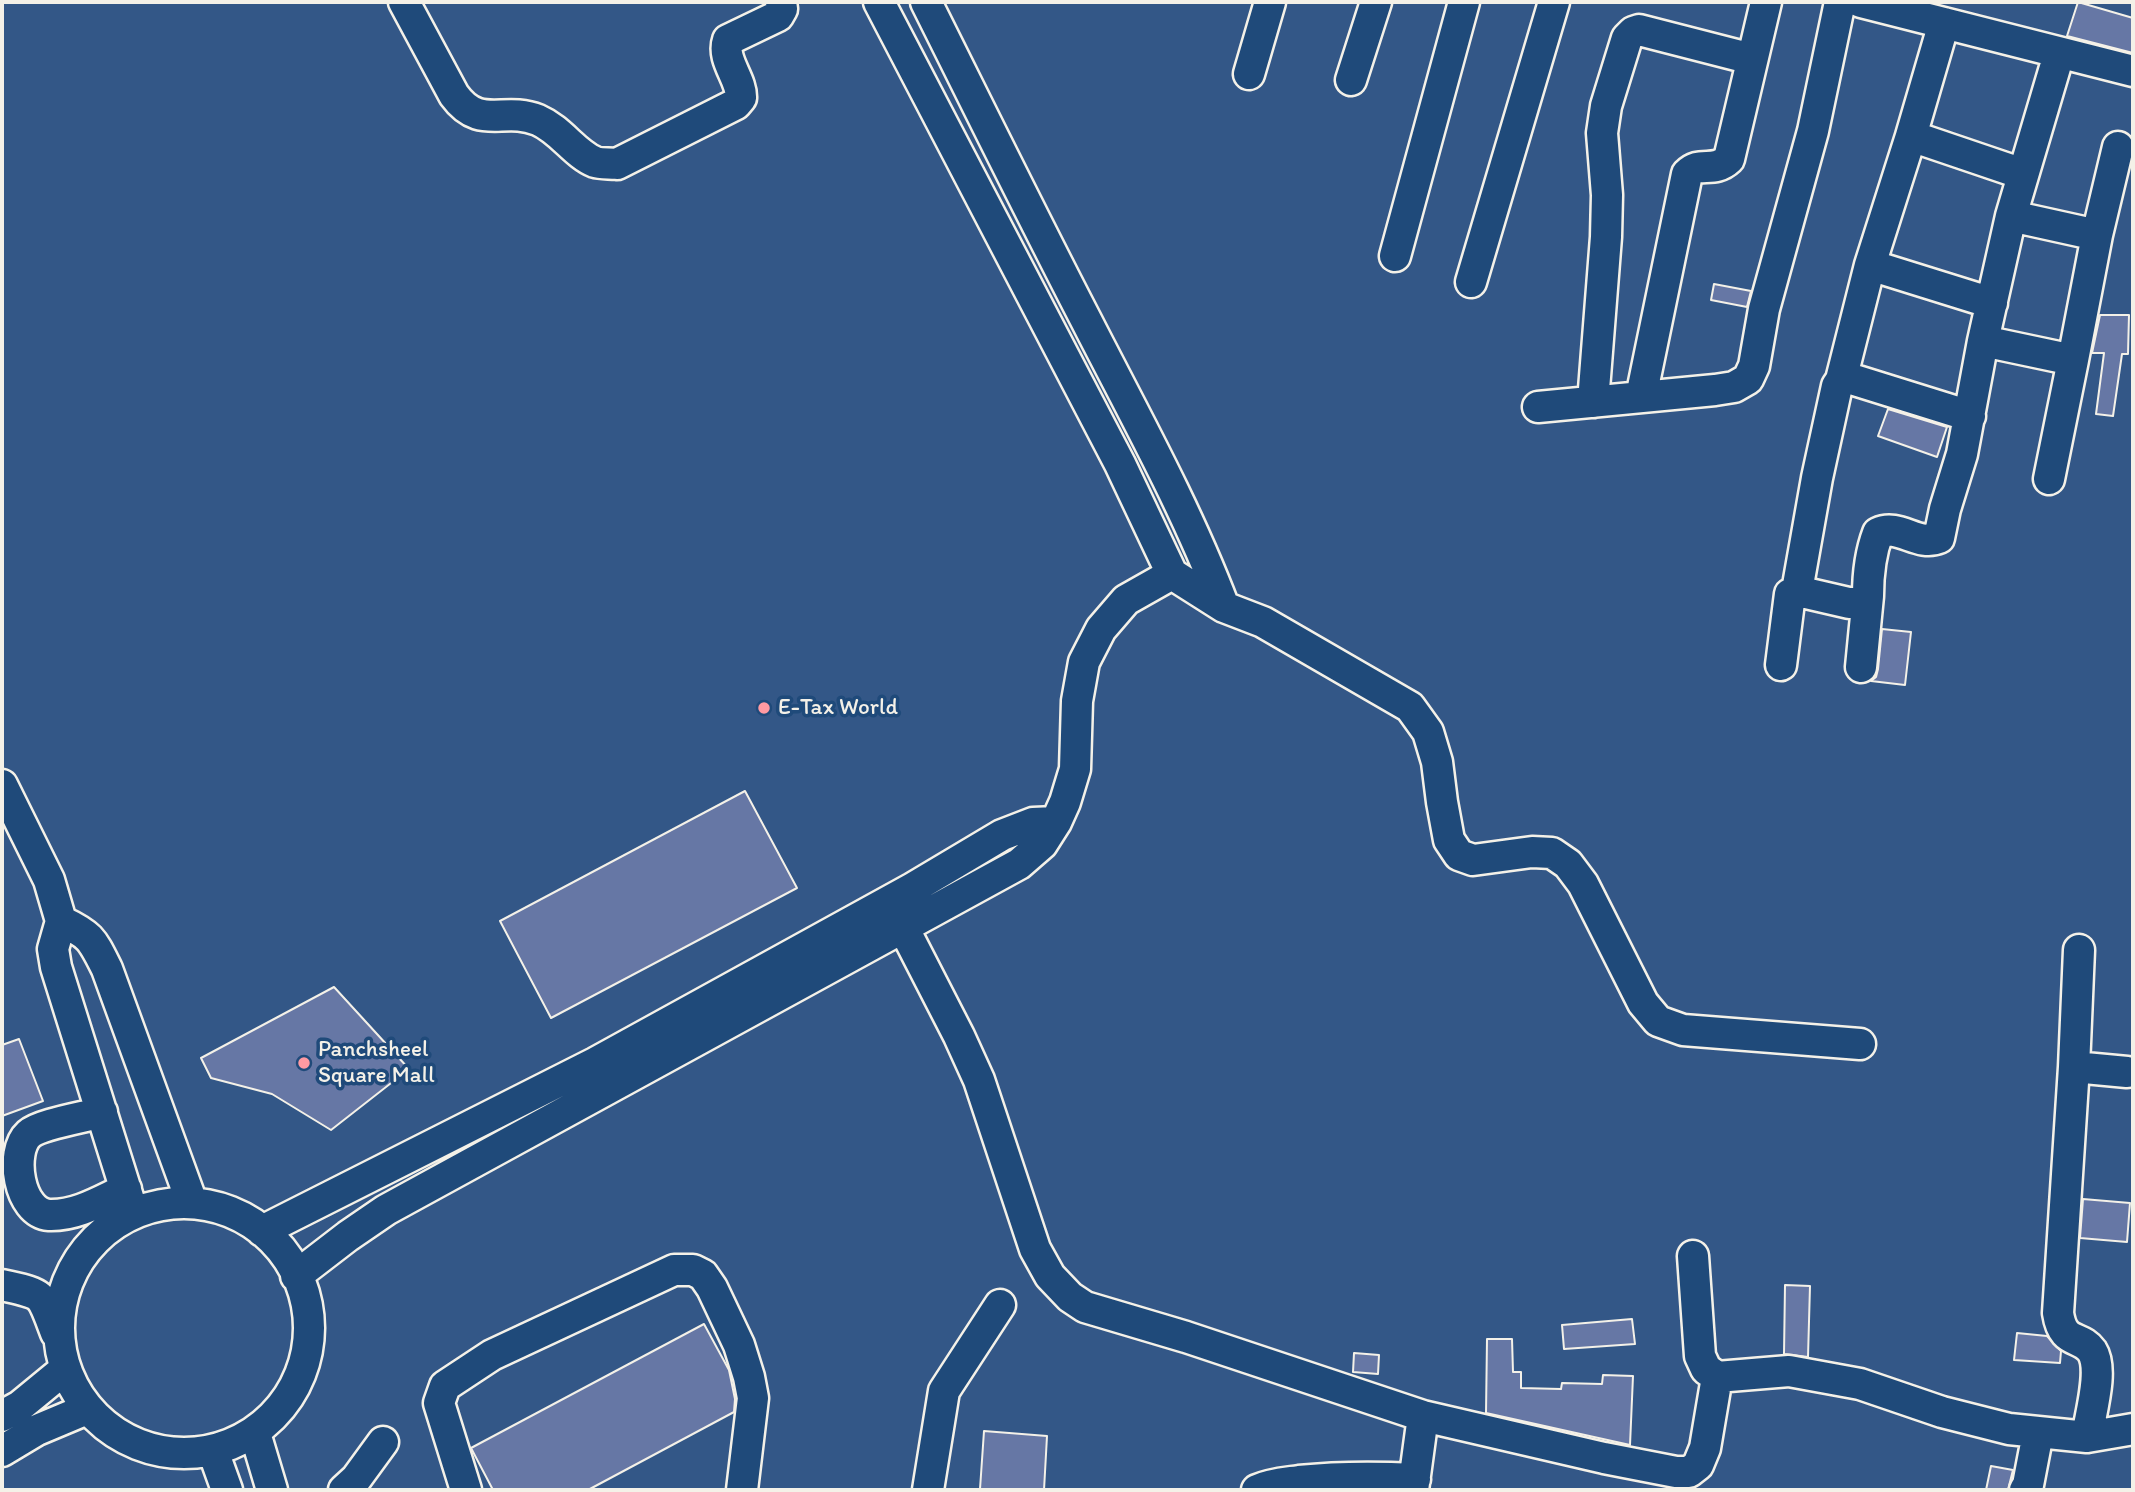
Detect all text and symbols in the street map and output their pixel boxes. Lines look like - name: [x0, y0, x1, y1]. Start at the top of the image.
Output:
- place label: E-Tax World: [778, 694, 898, 722]
- marker: E-Tax World: [756, 700, 772, 716]
- place label: Panchsheel Square Mall: [318, 1036, 435, 1090]
- marker: Panchsheel Square Mall: [296, 1055, 312, 1071]

